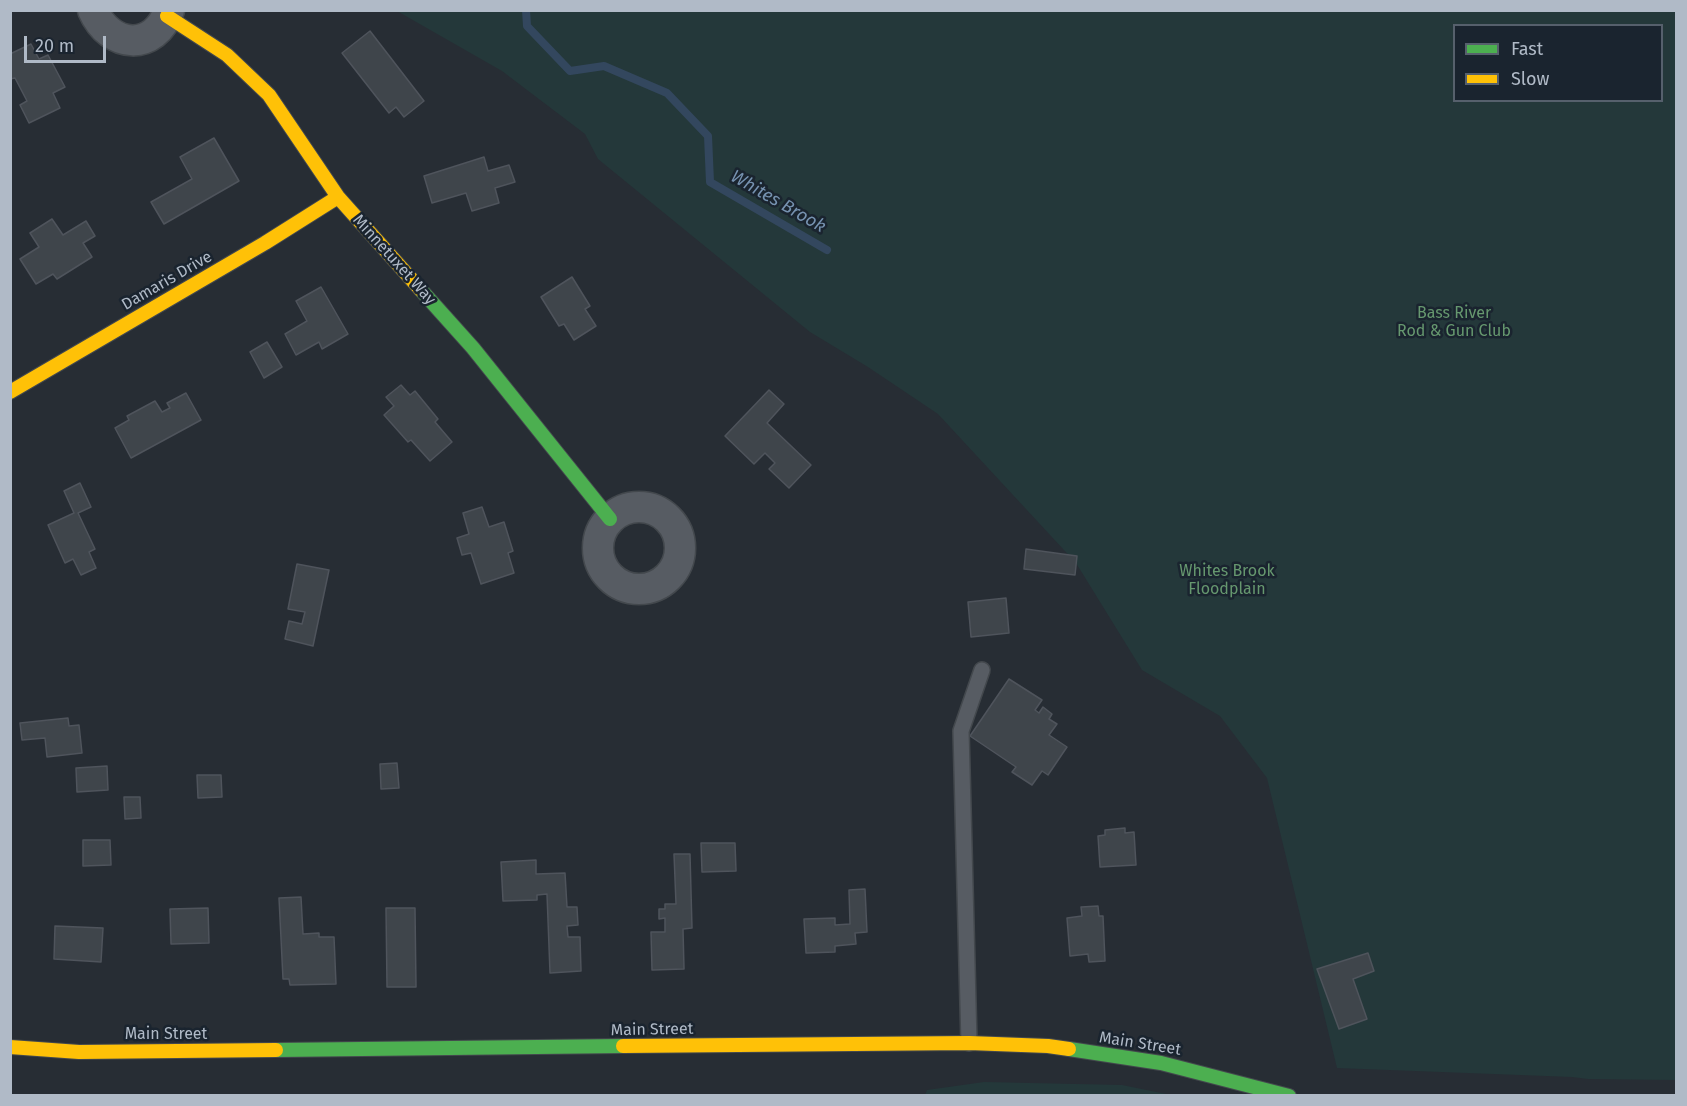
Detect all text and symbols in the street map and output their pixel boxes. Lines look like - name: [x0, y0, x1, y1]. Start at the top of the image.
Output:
- scale bar: [27, 24, 110, 62]
- legend: [1453, 24, 1663, 102]
- text: 20 m: [35, 35, 74, 57]
- text: Fast: [1511, 38, 1543, 60]
- text: Slow: [1511, 68, 1549, 90]
- water label: Whites Brook: [727, 166, 829, 238]
- street label: Minnetuxet Way: [348, 211, 440, 309]
- street label: Damaris Drive: [118, 247, 216, 315]
- park label: Bass River Rod & Gun Club: [1397, 304, 1511, 342]
- park label: Whites Brook Floodplain: [1179, 562, 1275, 600]
- street label: Main Street: [610, 1020, 694, 1040]
- street label: Main Street: [125, 1025, 207, 1045]
- street label: Main Street: [1098, 1028, 1182, 1060]

